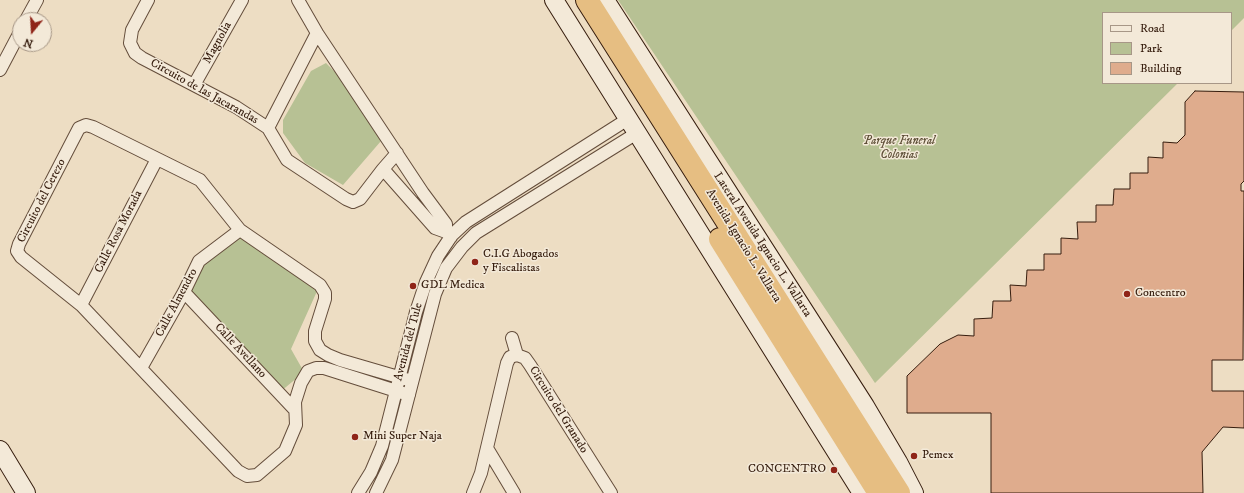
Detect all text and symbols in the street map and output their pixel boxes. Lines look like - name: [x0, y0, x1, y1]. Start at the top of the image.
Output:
- north arrow: [12, 12, 52, 52]
- legend: [1102, 12, 1232, 84]
- street label: Magnolia: [201, 20, 235, 66]
- text: Road: [1140, 21, 1165, 36]
- text: N: [22, 34, 35, 51]
- text: Park: [1140, 41, 1162, 56]
- street label: Circuito de las Jacarandas: [147, 56, 261, 128]
- text: Building: [1140, 61, 1181, 76]
- park label: Parque Funeral Colonias: [863, 135, 935, 163]
- street label: Circuito del Cerezo: [15, 157, 69, 245]
- street label: Lateral Avenida Ignacio L. Vallarta: [710, 170, 814, 320]
- street label: Avenida Ignacio L. Vallarta: [702, 187, 784, 305]
- street label: Calle Rosa Morada: [92, 188, 146, 276]
- place label: C.I.G Abogados y Fiscalistas: [483, 248, 558, 276]
- marker: C.I.G Abogados y Fiscalistas: [470, 257, 480, 267]
- street label: Calle Almendro: [153, 266, 201, 340]
- place label: GDL Medica: [421, 279, 485, 293]
- marker: GDL Medica: [408, 281, 418, 291]
- place label: Concentro: [1135, 287, 1186, 301]
- marker: Concentro: [1122, 289, 1132, 299]
- street label: Avenida del Tule: [392, 301, 426, 383]
- street label: Calle Avellano: [211, 321, 269, 381]
- street label: Circuito del Granado: [525, 364, 591, 456]
- place label: Mini Super Naja: [363, 430, 442, 444]
- marker: Mini Super Naja: [350, 432, 360, 442]
- place label: Pemex: [922, 449, 954, 463]
- marker: Pemex: [909, 451, 919, 461]
- place label: CONCENTRO: [748, 463, 826, 477]
- marker: CONCENTRO: [829, 465, 839, 475]

